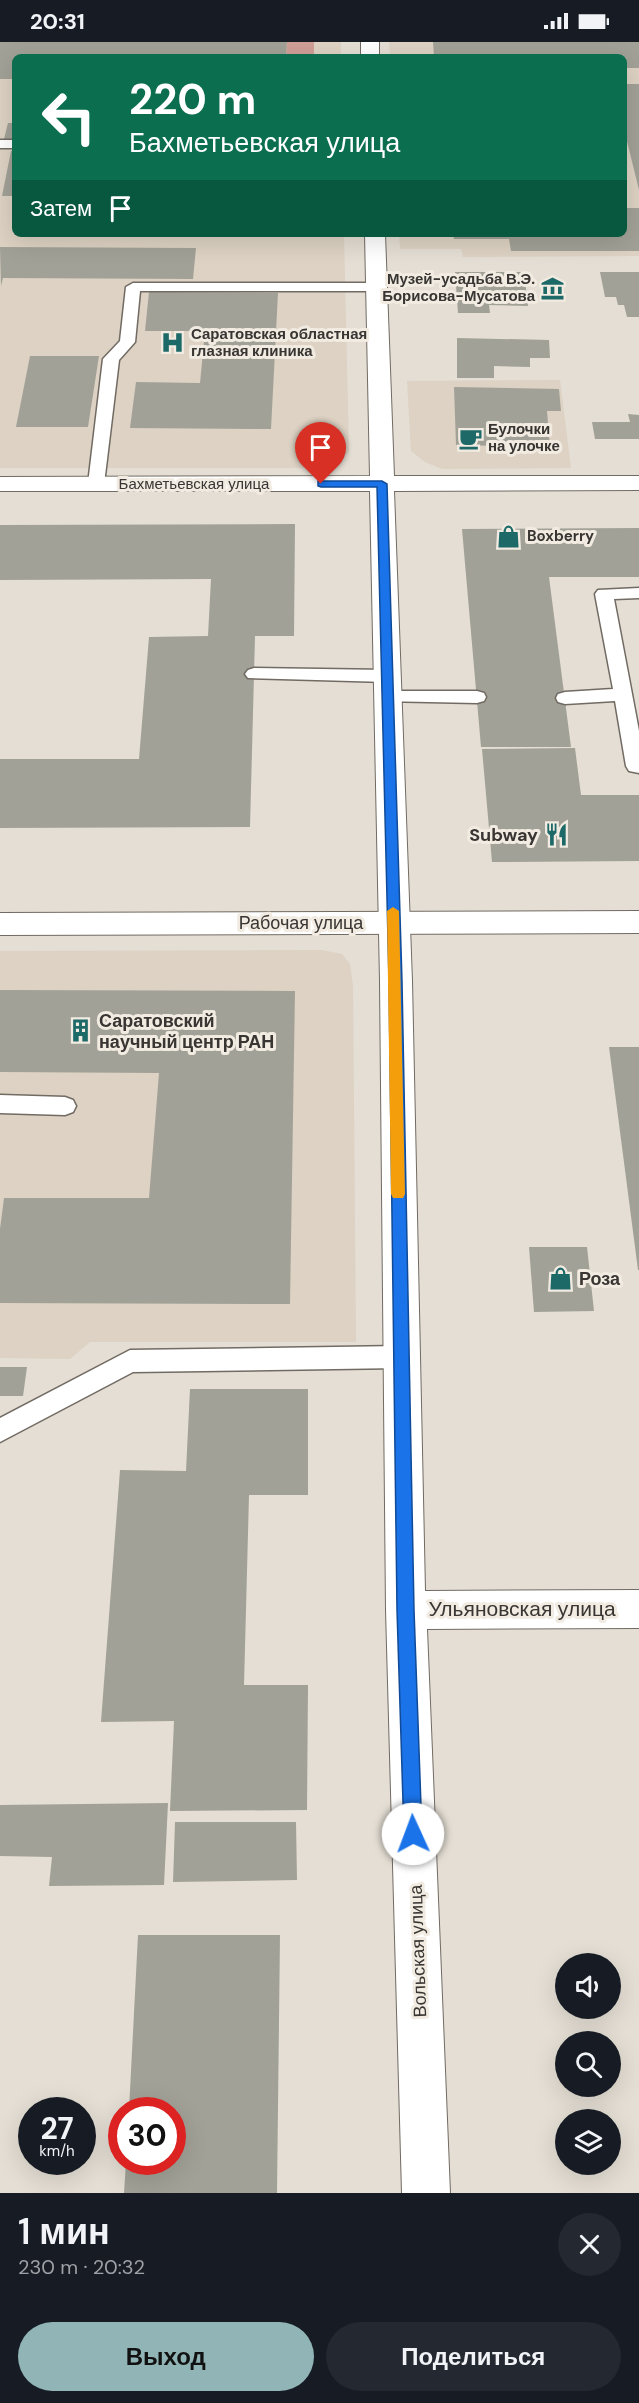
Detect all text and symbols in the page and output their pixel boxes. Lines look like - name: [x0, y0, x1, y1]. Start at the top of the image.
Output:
- text: 20:31: [30, 7, 85, 36]
- text: 220 m: [129, 72, 256, 127]
- icon: left: [30, 78, 108, 156]
- text: Бахметьевская улица: [129, 125, 400, 160]
- icon: arrive: [104, 192, 137, 225]
- text: Затем: [30, 194, 92, 223]
- place label: Музей-усадьба В.Э. Борисова-Мусатова: [382, 269, 536, 306]
- museum icon: Музей-усадьба В.Э. Борисова-Мусатова: [540, 275, 566, 301]
- place label: Саратовская областная глазная клиника: [191, 324, 367, 361]
- hospital icon: Саратовская областная глазная клиника: [160, 330, 186, 356]
- place label: Булочки на улочке: [488, 419, 560, 456]
- pin: [295, 422, 346, 484]
- cafe icon: Булочки на улочке: [457, 425, 483, 451]
- icon: arrive: [304, 431, 337, 464]
- street label: Бахметьевская улица: [119, 474, 270, 494]
- shop icon: Boxberry: [496, 523, 522, 549]
- place label: Boxberry: [527, 526, 594, 546]
- restaurant icon: Subway: [543, 822, 569, 848]
- place label: Subway: [469, 823, 538, 847]
- street label: Рабочая улица: [239, 911, 364, 935]
- place label: Саратовский научный центр РАН: [99, 1009, 274, 1054]
- building icon: Саратовский научный центр РАН: [68, 1018, 94, 1044]
- shop icon: Роза: [548, 1266, 574, 1292]
- place label: Роза: [579, 1267, 621, 1291]
- street label: Ульяновская улица: [428, 1595, 616, 1623]
- position arrow: [381, 1802, 445, 1866]
- street label: Вольская улица: [404, 1883, 432, 2018]
- map controls: [555, 1953, 621, 2175]
- button: sound: [555, 1953, 621, 2019]
- button: search: [555, 2031, 621, 2097]
- speed limit sign: 30: [108, 2097, 186, 2175]
- text: 27: [40, 2109, 74, 2148]
- button: layers: [555, 2109, 621, 2175]
- text: km/h: [39, 2141, 75, 2161]
- text: 1 мин: [18, 2208, 110, 2255]
- button: close: [558, 2213, 621, 2276]
- text: 230 m · 20:32: [18, 2254, 145, 2280]
- button: Выход: [18, 2322, 314, 2391]
- button: Поделиться: [326, 2322, 621, 2391]

